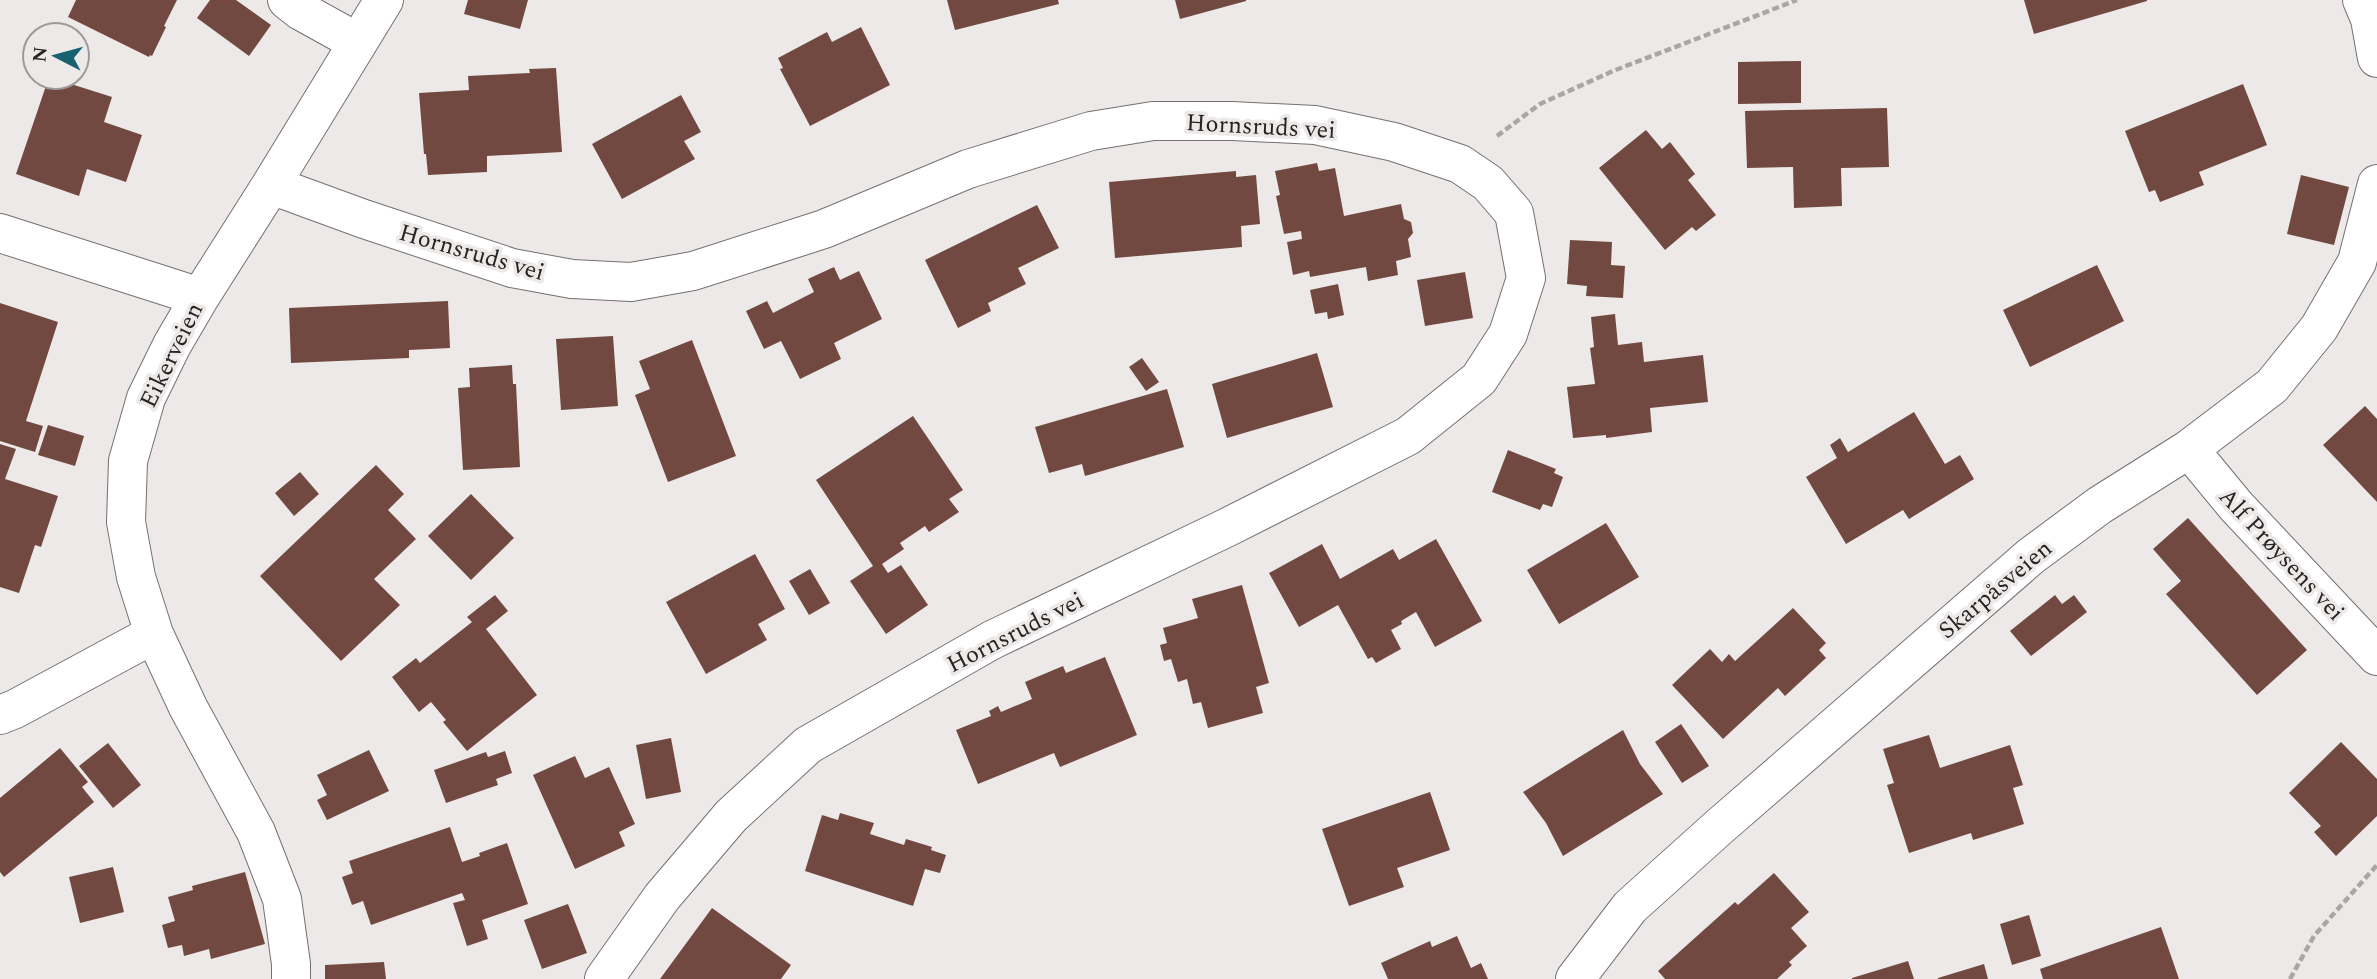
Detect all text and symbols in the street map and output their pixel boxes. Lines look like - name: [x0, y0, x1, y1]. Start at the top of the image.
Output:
- north arrow: [21, 21, 91, 91]
- text: N: [25, 45, 56, 64]
- street label: Hornsruds vei: [1185, 105, 1337, 149]
- street label: Hornsruds vei: [395, 215, 549, 291]
- street label: Eikerveien: [131, 297, 213, 414]
- street label: Alf Prøysens vei: [2210, 480, 2353, 630]
- street label: Skarpåsveien: [1931, 531, 2061, 648]
- street label: Hornsruds vei: [941, 583, 1090, 683]

